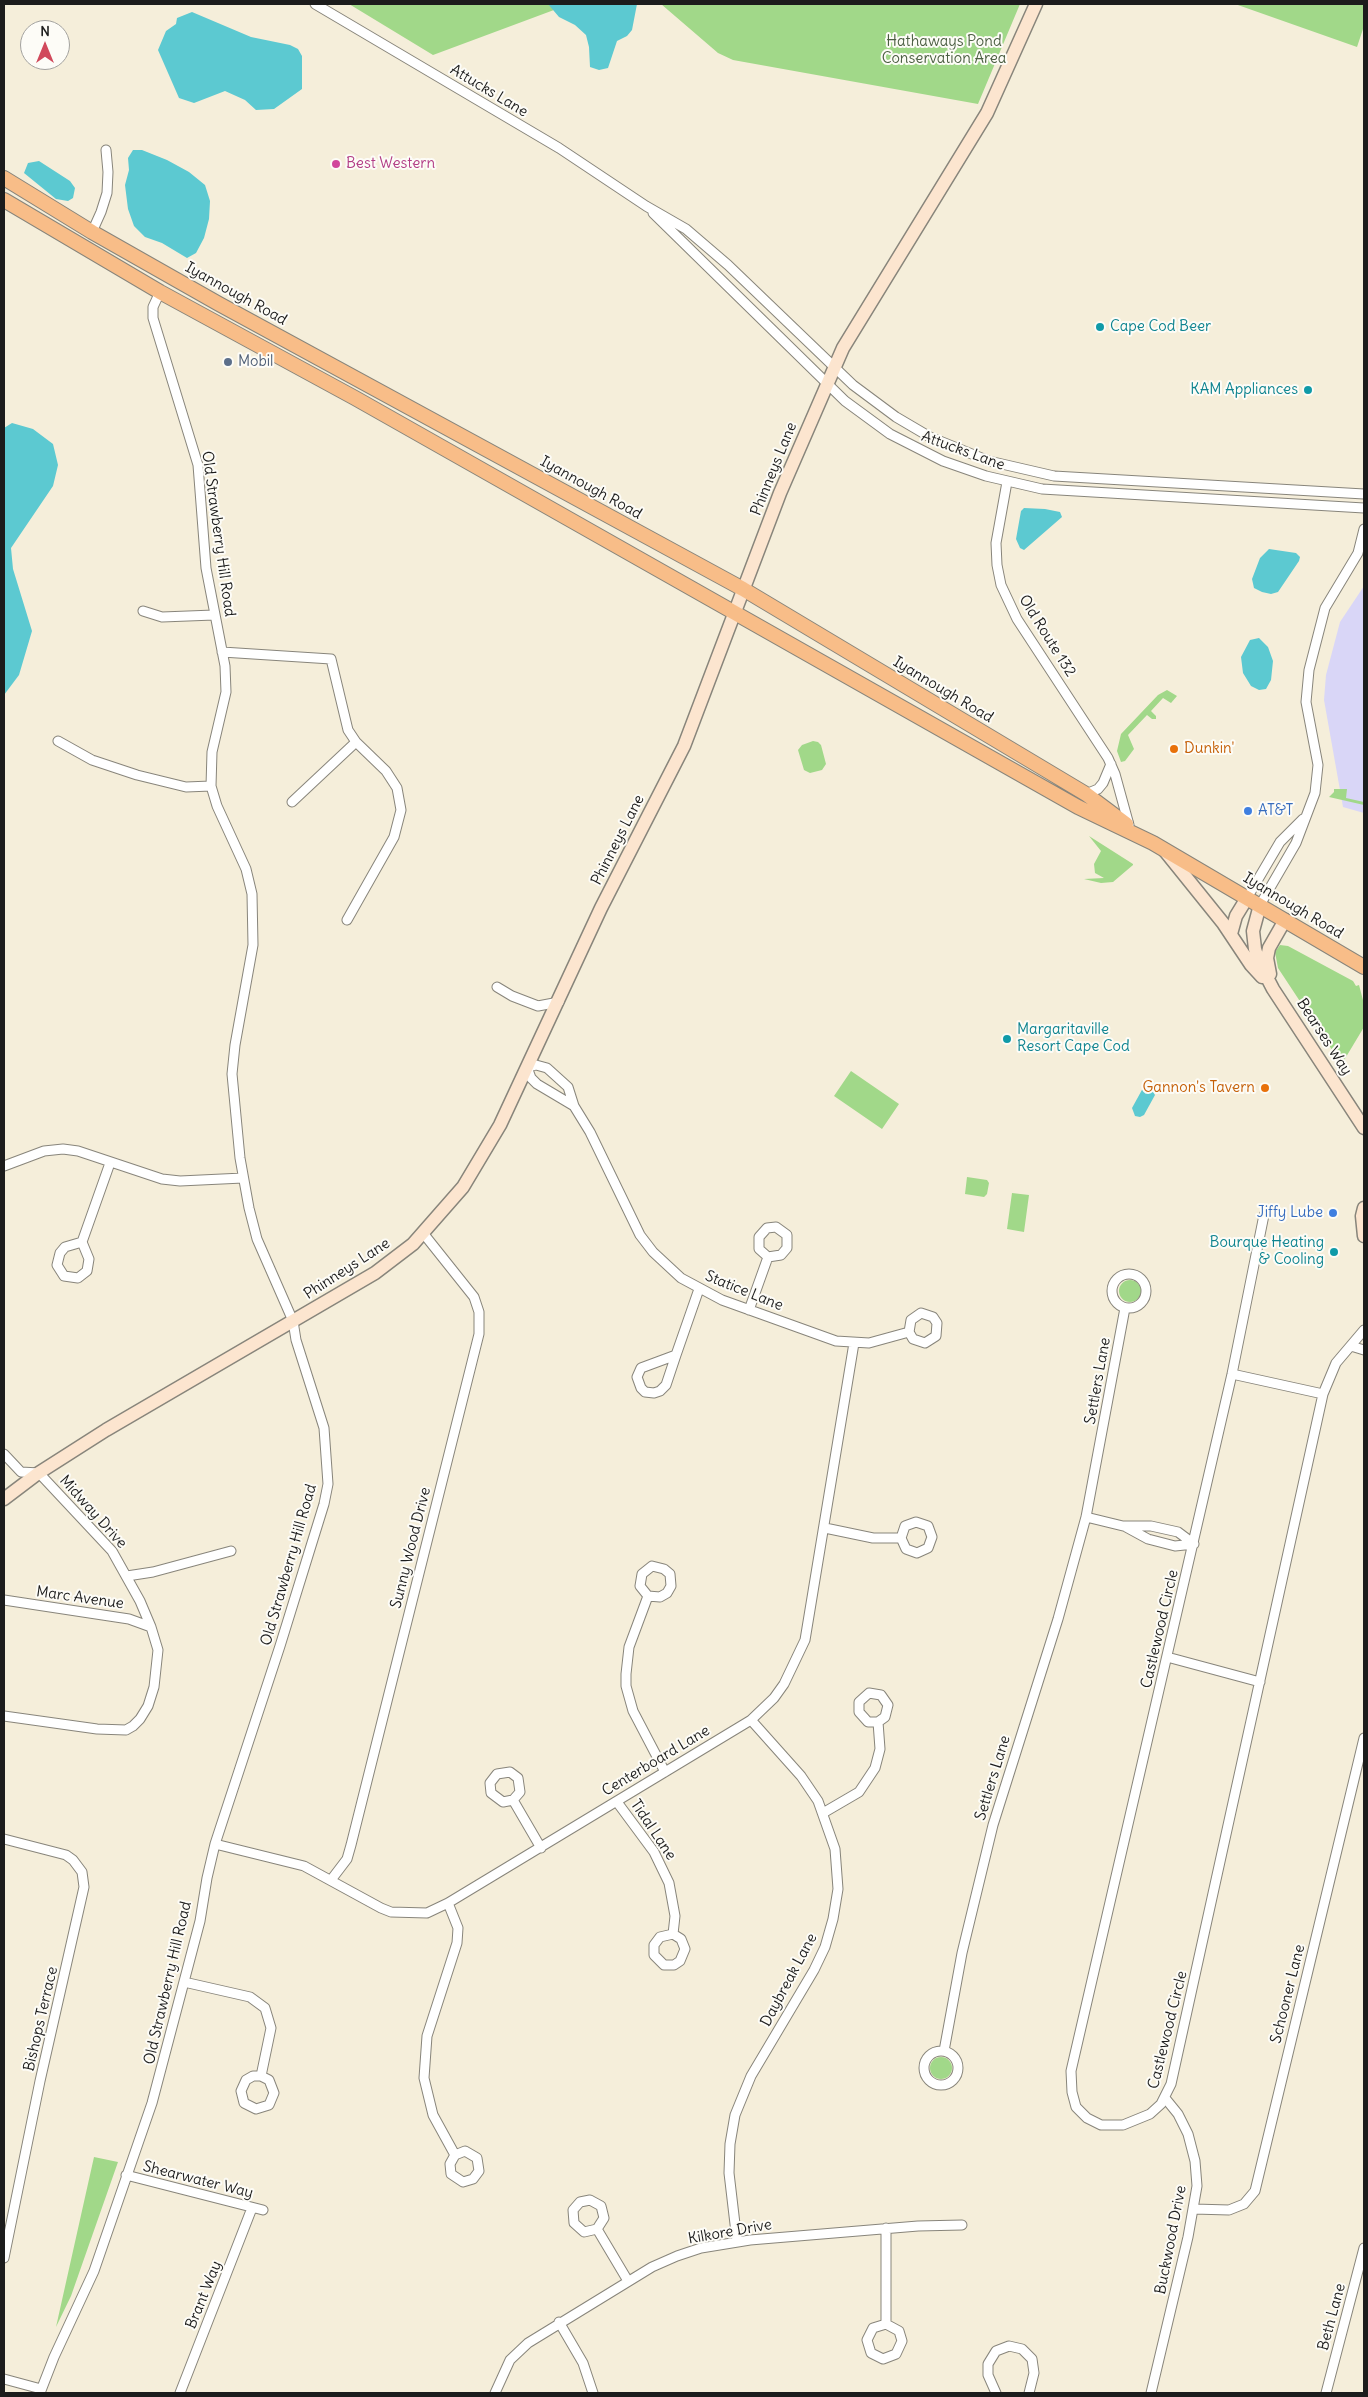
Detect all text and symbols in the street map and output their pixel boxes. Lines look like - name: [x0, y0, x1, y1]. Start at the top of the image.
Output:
- north arrow: [20, 20, 70, 70]
- text: N: [40, 22, 50, 40]
- park label: Hathaways Pond Conservation Area: [882, 33, 1006, 68]
- street label: Attucks Lane: [447, 61, 531, 121]
- place label: Best Western: [346, 155, 435, 173]
- marker: Best Western: [330, 158, 342, 170]
- street label: Iyannough Road: [182, 259, 290, 329]
- place label: Cape Cod Beer: [1110, 318, 1211, 336]
- marker: Cape Cod Beer: [1094, 321, 1106, 333]
- place label: Mobil: [238, 353, 273, 371]
- marker: Mobil: [222, 356, 234, 368]
- place label: KAM Appliances: [1190, 381, 1298, 399]
- marker: KAM Appliances: [1302, 384, 1314, 396]
- street label: Phinneys Lane: [747, 420, 801, 518]
- street label: Attucks Lane: [919, 428, 1007, 474]
- street label: Old Strawberry Hill Road: [197, 450, 239, 618]
- street label: Iyannough Road: [537, 453, 645, 523]
- street label: Old Route 132: [1015, 592, 1079, 680]
- street label: Iyannough Road: [890, 653, 996, 727]
- place label: Dunkin': [1184, 740, 1234, 758]
- marker: Dunkin': [1168, 743, 1180, 755]
- street label: Phinneys Lane: [588, 792, 648, 888]
- place label: AT&T: [1258, 802, 1293, 820]
- marker: AT&T: [1242, 805, 1254, 817]
- street label: Iyannough Road: [1240, 869, 1346, 943]
- street label: Bearses Way: [1292, 995, 1356, 1079]
- place label: Margaritaville Resort Cape Cod: [1017, 1021, 1130, 1056]
- marker: Margaritaville Resort Cape Cod: [1001, 1033, 1013, 1045]
- place label: Gannon's Tavern: [1142, 1079, 1255, 1097]
- marker: Gannon's Tavern: [1259, 1082, 1271, 1094]
- place label: Jiffy Lube: [1257, 1204, 1323, 1222]
- marker: Jiffy Lube: [1327, 1207, 1339, 1219]
- place label: Bourque Heating & Cooling: [1210, 1234, 1324, 1269]
- street label: Phinneys Lane: [301, 1235, 393, 1303]
- marker: Bourque Heating & Cooling: [1328, 1246, 1340, 1258]
- street label: Statice Lane: [702, 1267, 786, 1315]
- street label: Settlers Lane: [1082, 1336, 1114, 1426]
- street label: Midway Drive: [55, 1472, 131, 1552]
- street label: Old Strawberry Hill Road: [257, 1482, 321, 1648]
- street label: Sunny Wood Drive: [387, 1486, 435, 1610]
- street label: Castlewood Circle: [1138, 1568, 1182, 1690]
- street label: Marc Avenue: [35, 1583, 125, 1613]
- street label: Centerboard Lane: [599, 1722, 713, 1800]
- street label: Settlers Lane: [972, 1733, 1014, 1823]
- street label: Tidal Lane: [626, 1796, 680, 1864]
- street label: Old Strawberry Hill Road: [140, 1900, 196, 2066]
- street label: Daybreak Lane: [757, 1930, 821, 2030]
- street label: Schooner Lane: [1267, 1943, 1309, 2045]
- street label: Bishops Terrace: [20, 1965, 62, 2073]
- street label: Castlewood Circle: [1145, 1969, 1191, 2091]
- street label: Shearwater Way: [141, 2158, 255, 2202]
- street label: Buckwood Drive: [1152, 2184, 1190, 2296]
- street label: Kilkore Drive: [687, 2216, 773, 2248]
- street label: Brant Way: [182, 2258, 226, 2332]
- street label: Beth Lane: [1314, 2282, 1350, 2352]

